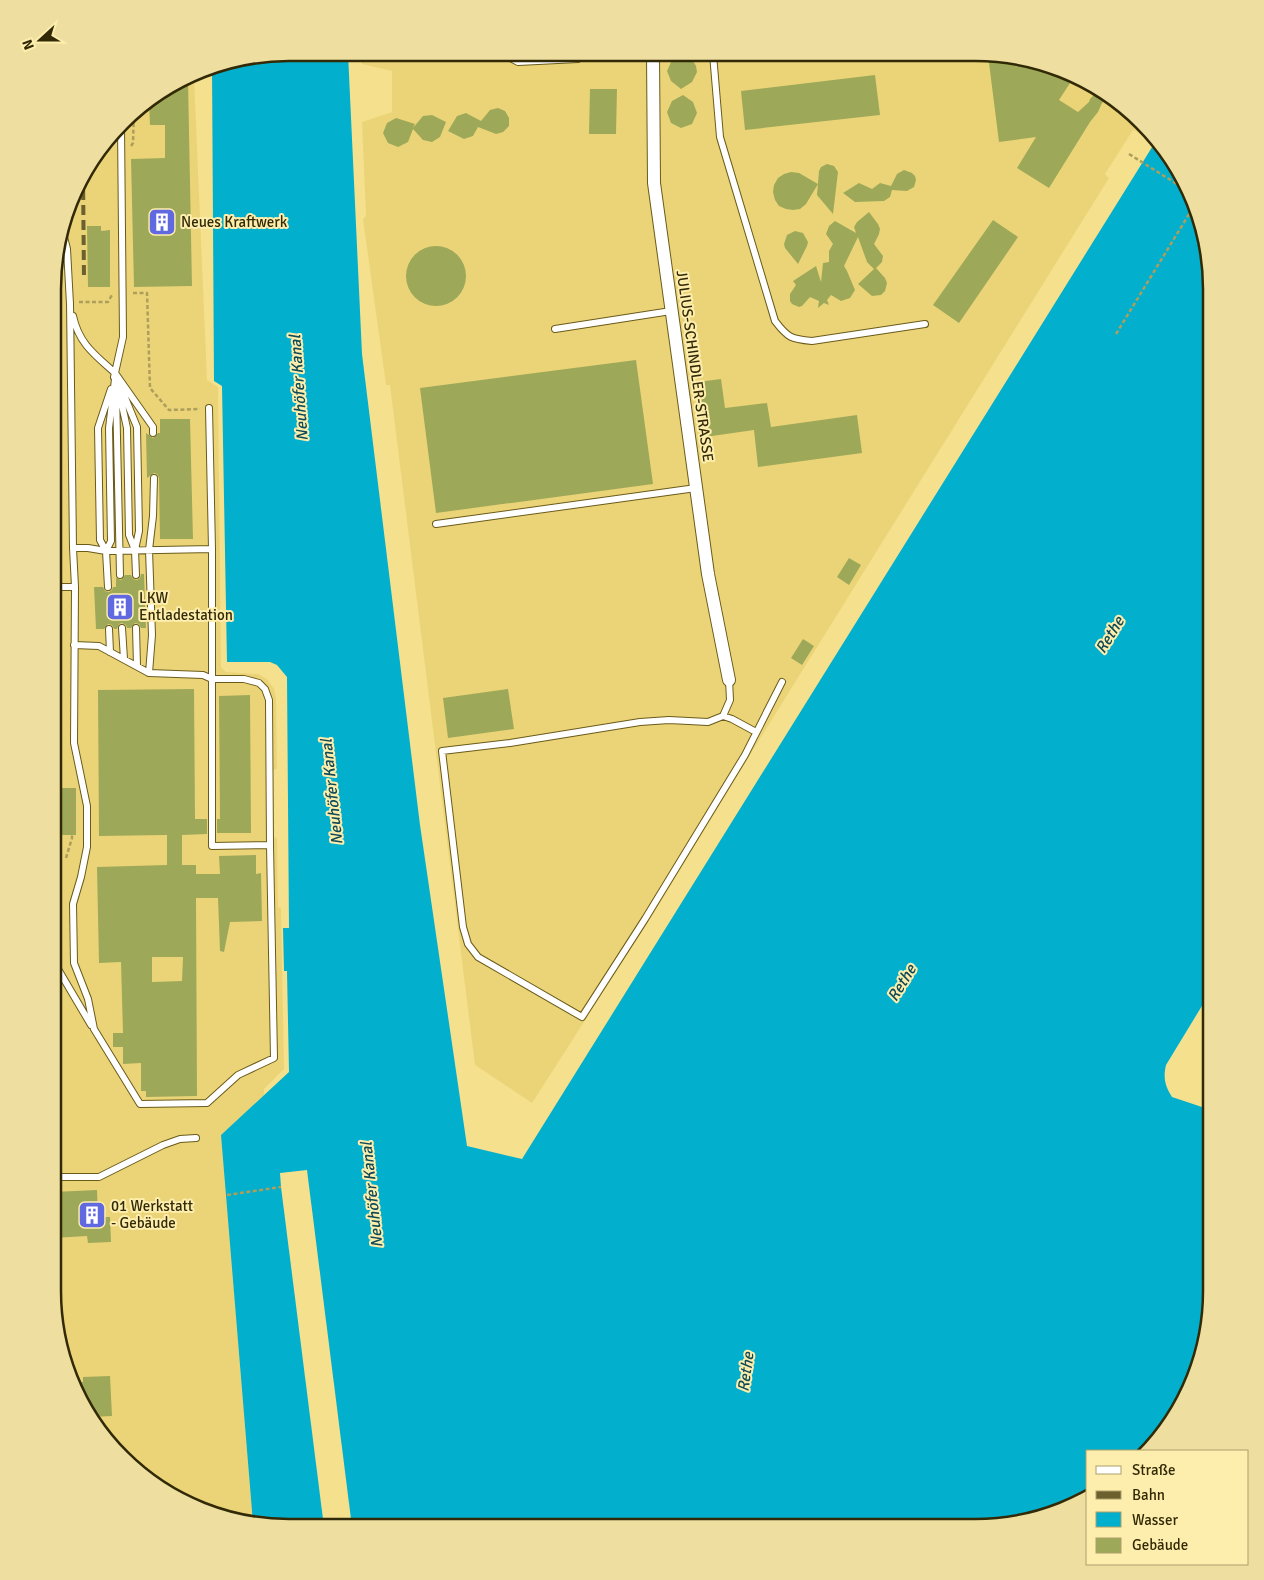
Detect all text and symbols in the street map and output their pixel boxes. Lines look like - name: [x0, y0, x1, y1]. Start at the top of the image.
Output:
- north arrow: [15, 15, 65, 65]
- text: N: [19, 37, 38, 52]
- building icon: Neues Kraftwerk: [147, 207, 177, 237]
- place label: Neues Kraftwerk: [181, 213, 288, 231]
- street label: JULIUS-SCHINDLER-STRASSE: [673, 269, 717, 463]
- water label: Neuhöfer Kanal: [285, 333, 313, 442]
- place label: LKW Entladestation: [139, 589, 233, 624]
- building icon: LKW Entladestation: [105, 592, 135, 622]
- water label: Rethe: [1091, 612, 1129, 657]
- water label: Neuhöfer Kanal: [316, 737, 348, 846]
- water label: Rethe: [883, 960, 921, 1005]
- water label: Neuhöfer Kanal: [356, 1140, 388, 1249]
- place label: 01 Werkstatt - Gebäude: [111, 1197, 193, 1232]
- building icon: 01 Werkstatt - Gebäude: [77, 1200, 107, 1230]
- water label: Rethe: [733, 1350, 759, 1393]
- legend: [1086, 1450, 1249, 1565]
- text: Straße: [1132, 1461, 1176, 1479]
- text: Bahn: [1132, 1486, 1165, 1504]
- text: Wasser: [1132, 1511, 1178, 1529]
- text: Gebäude: [1132, 1536, 1188, 1554]

